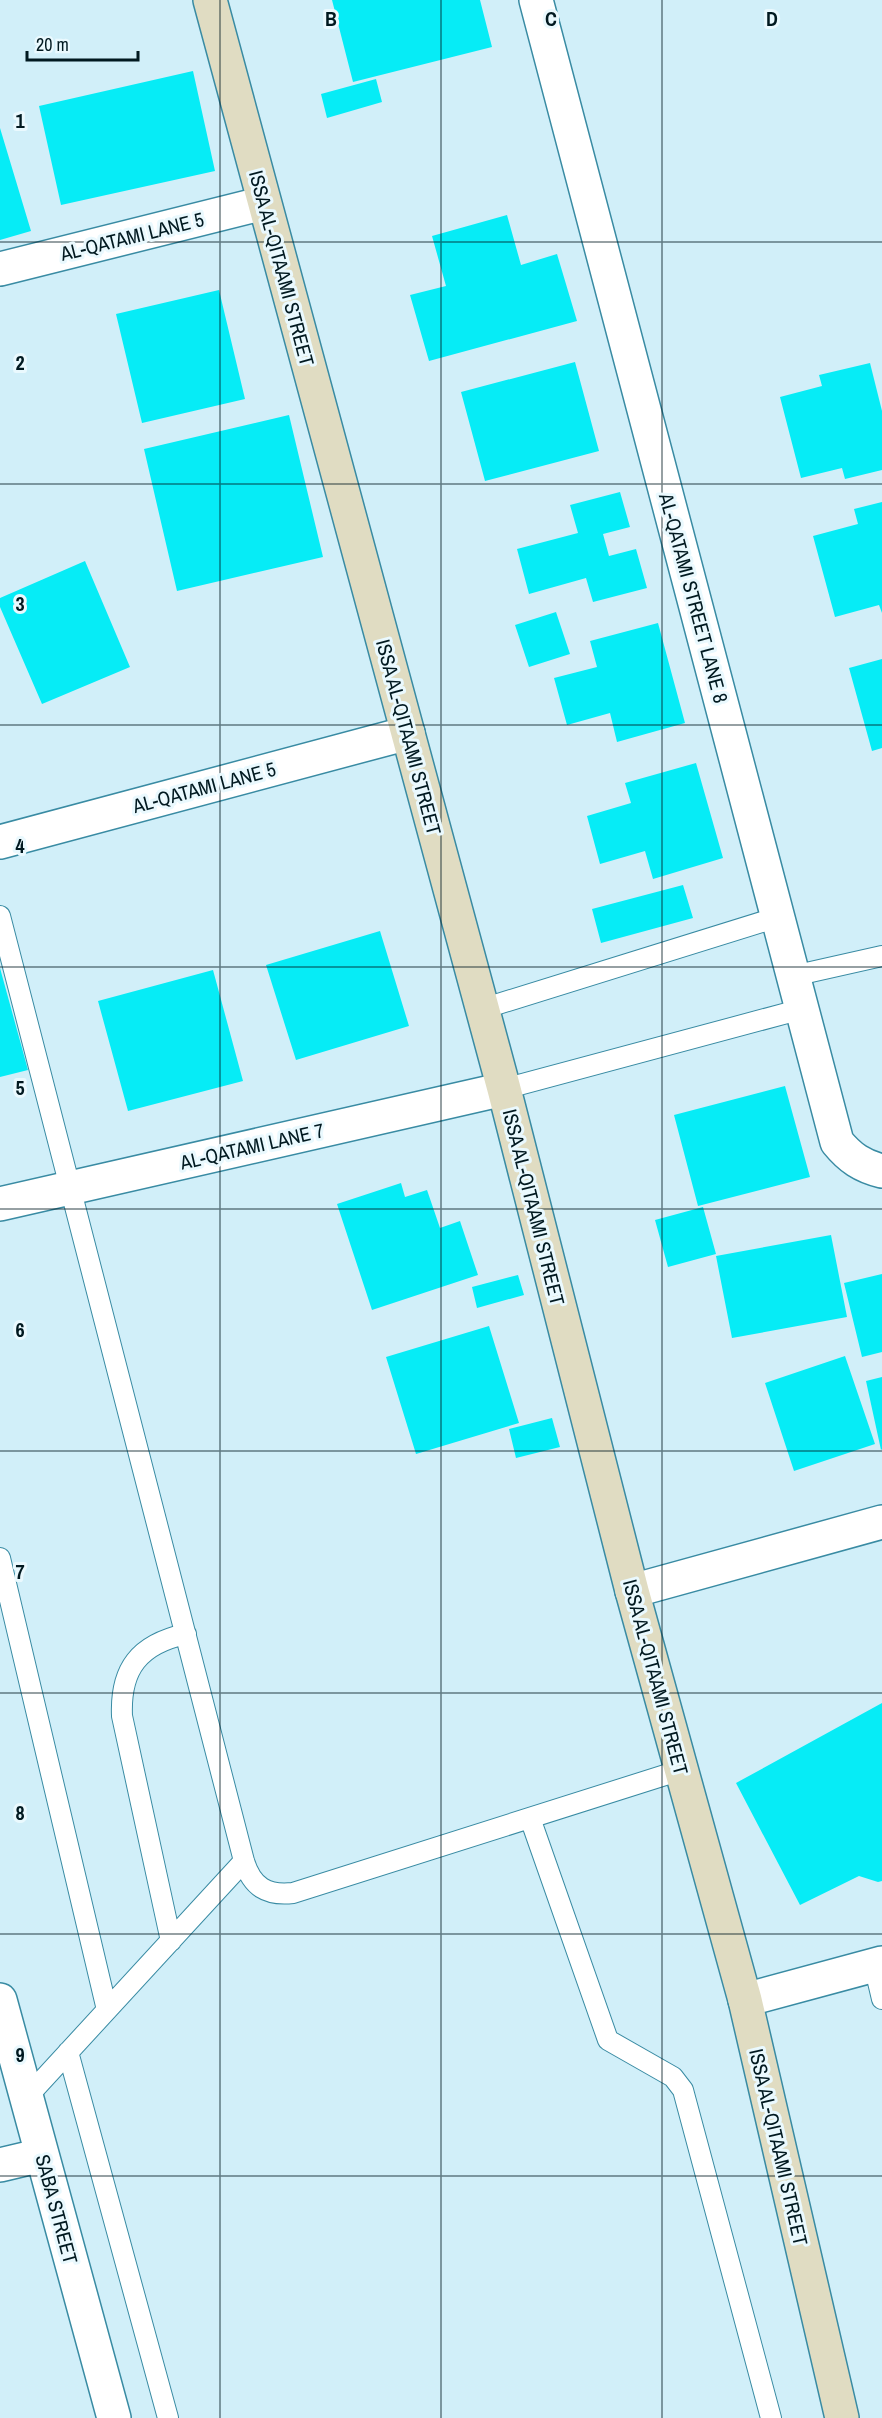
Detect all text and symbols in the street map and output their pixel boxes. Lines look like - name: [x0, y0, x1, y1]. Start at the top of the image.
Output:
- text: B: [325, 5, 337, 32]
- text: C: [545, 5, 557, 32]
- text: D: [766, 5, 778, 32]
- scale bar: [27, 24, 138, 62]
- text: 20 m: [36, 32, 69, 57]
- text: 1: [15, 107, 25, 134]
- street label: ISSA AL-QITAAMI STREET: [243, 167, 321, 369]
- street label: AL-QATAMI LANE 5: [56, 205, 207, 267]
- text: 2: [15, 349, 25, 376]
- street label: AL-QATAMI STREET LANE 8: [653, 489, 735, 706]
- text: 3: [15, 590, 25, 617]
- street label: ISSA AL-QITAAMI STREET: [370, 636, 448, 838]
- street label: AL-QATAMI LANE 5: [128, 755, 279, 819]
- text: 4: [15, 832, 25, 859]
- text: 5: [15, 1074, 25, 1101]
- street label: ISSA AL-QITAAMI STREET: [497, 1106, 571, 1308]
- street label: AL-QATAMI LANE 7: [176, 1116, 327, 1176]
- text: 6: [15, 1316, 25, 1343]
- text: 7: [15, 1558, 25, 1585]
- street label: ISSA AL-QITAAMI STREET: [617, 1576, 695, 1778]
- text: 8: [15, 1799, 25, 1826]
- text: 9: [15, 2041, 25, 2068]
- street label: ISSA AL-QITAAMI STREET: [743, 2046, 815, 2248]
- street label: SABA STREET: [29, 2151, 85, 2267]

